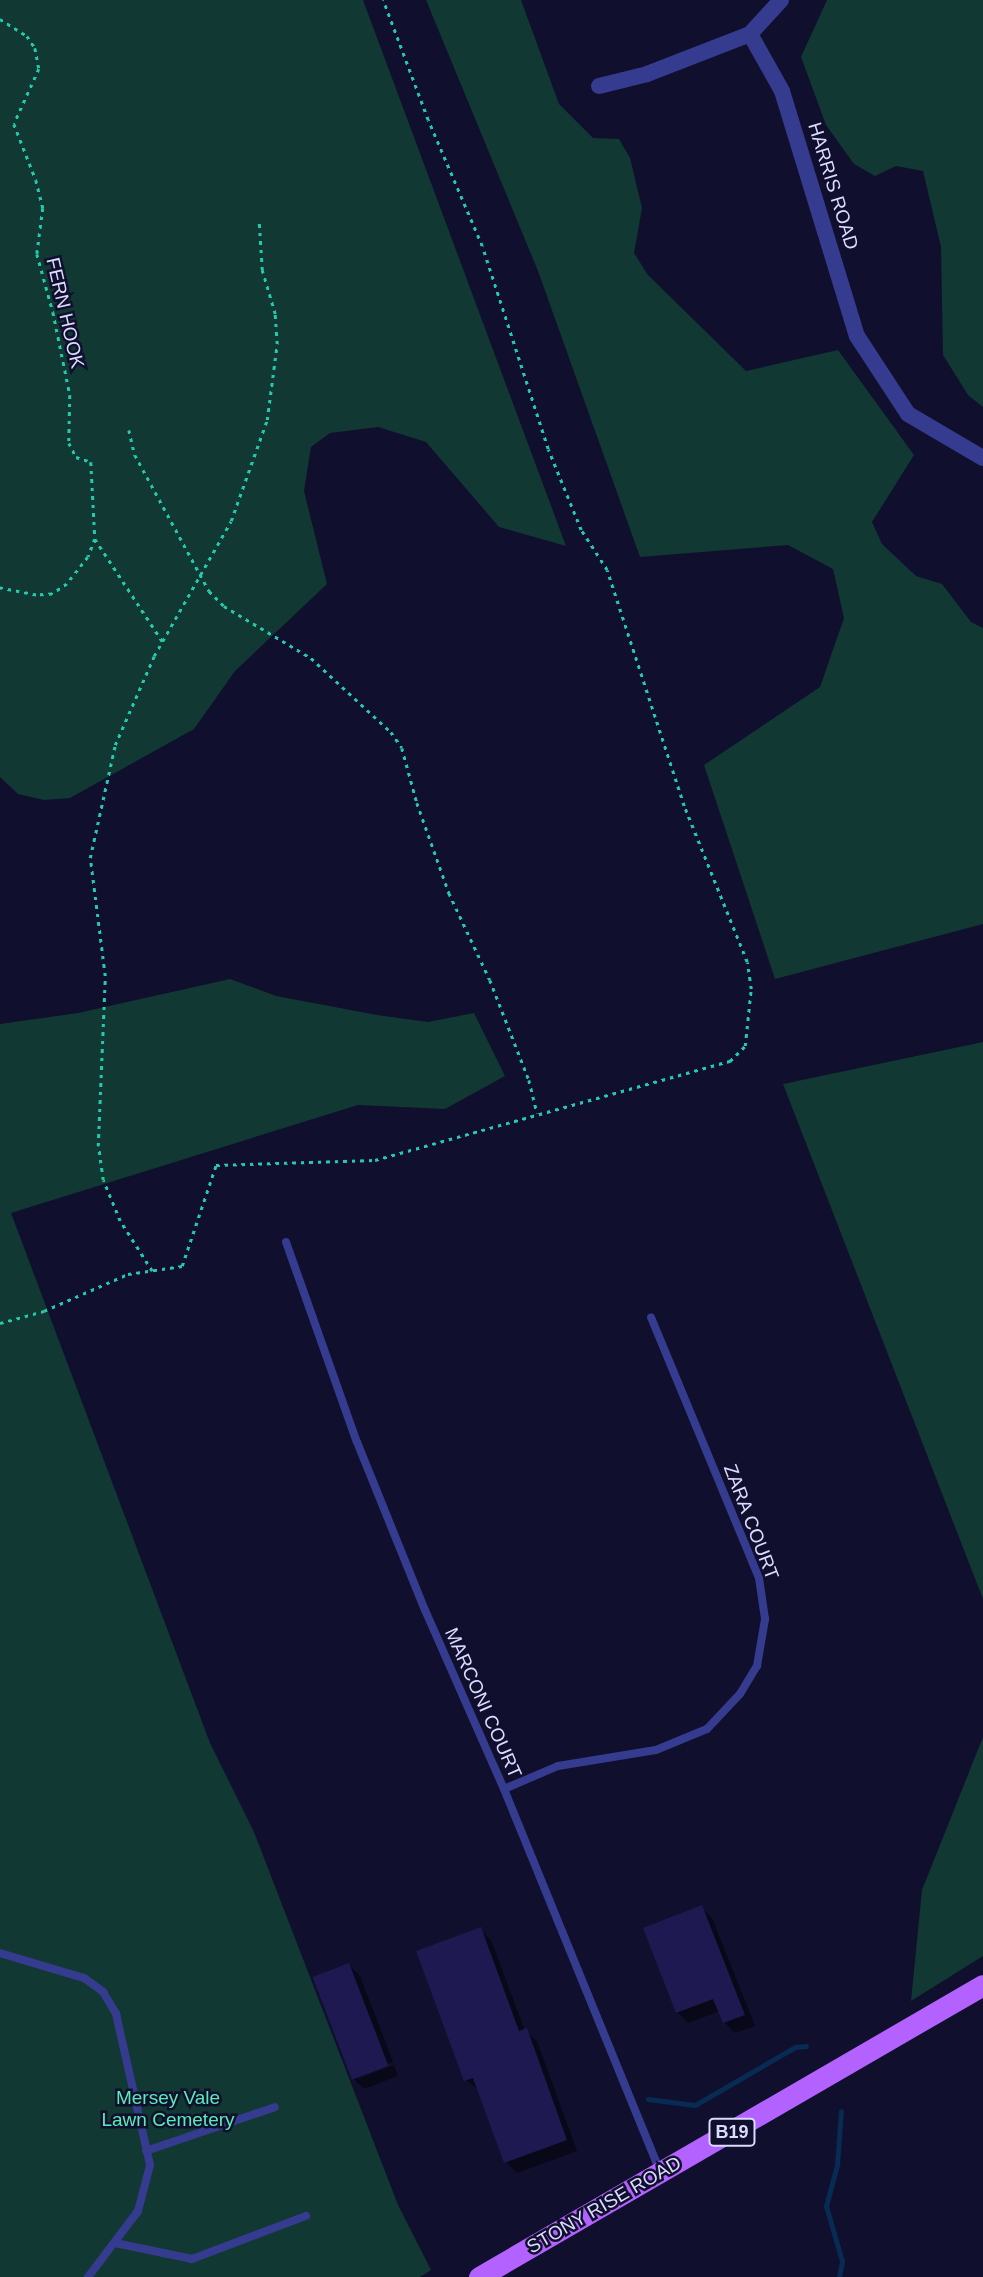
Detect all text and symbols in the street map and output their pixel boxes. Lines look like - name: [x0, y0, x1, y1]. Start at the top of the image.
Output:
- street label: HARRIS ROAD: [803, 120, 863, 252]
- street label: FERN HOOK: [41, 255, 89, 371]
- street label: ZARA COURT: [718, 1460, 784, 1584]
- street label: MARCONI COURT: [440, 1624, 526, 1782]
- park label: Mersey Vale Lawn Cemetery: [101, 2087, 235, 2131]
- road number: B19: [708, 2118, 756, 2146]
- street label: STONY RISE ROAD: [523, 2151, 685, 2259]

